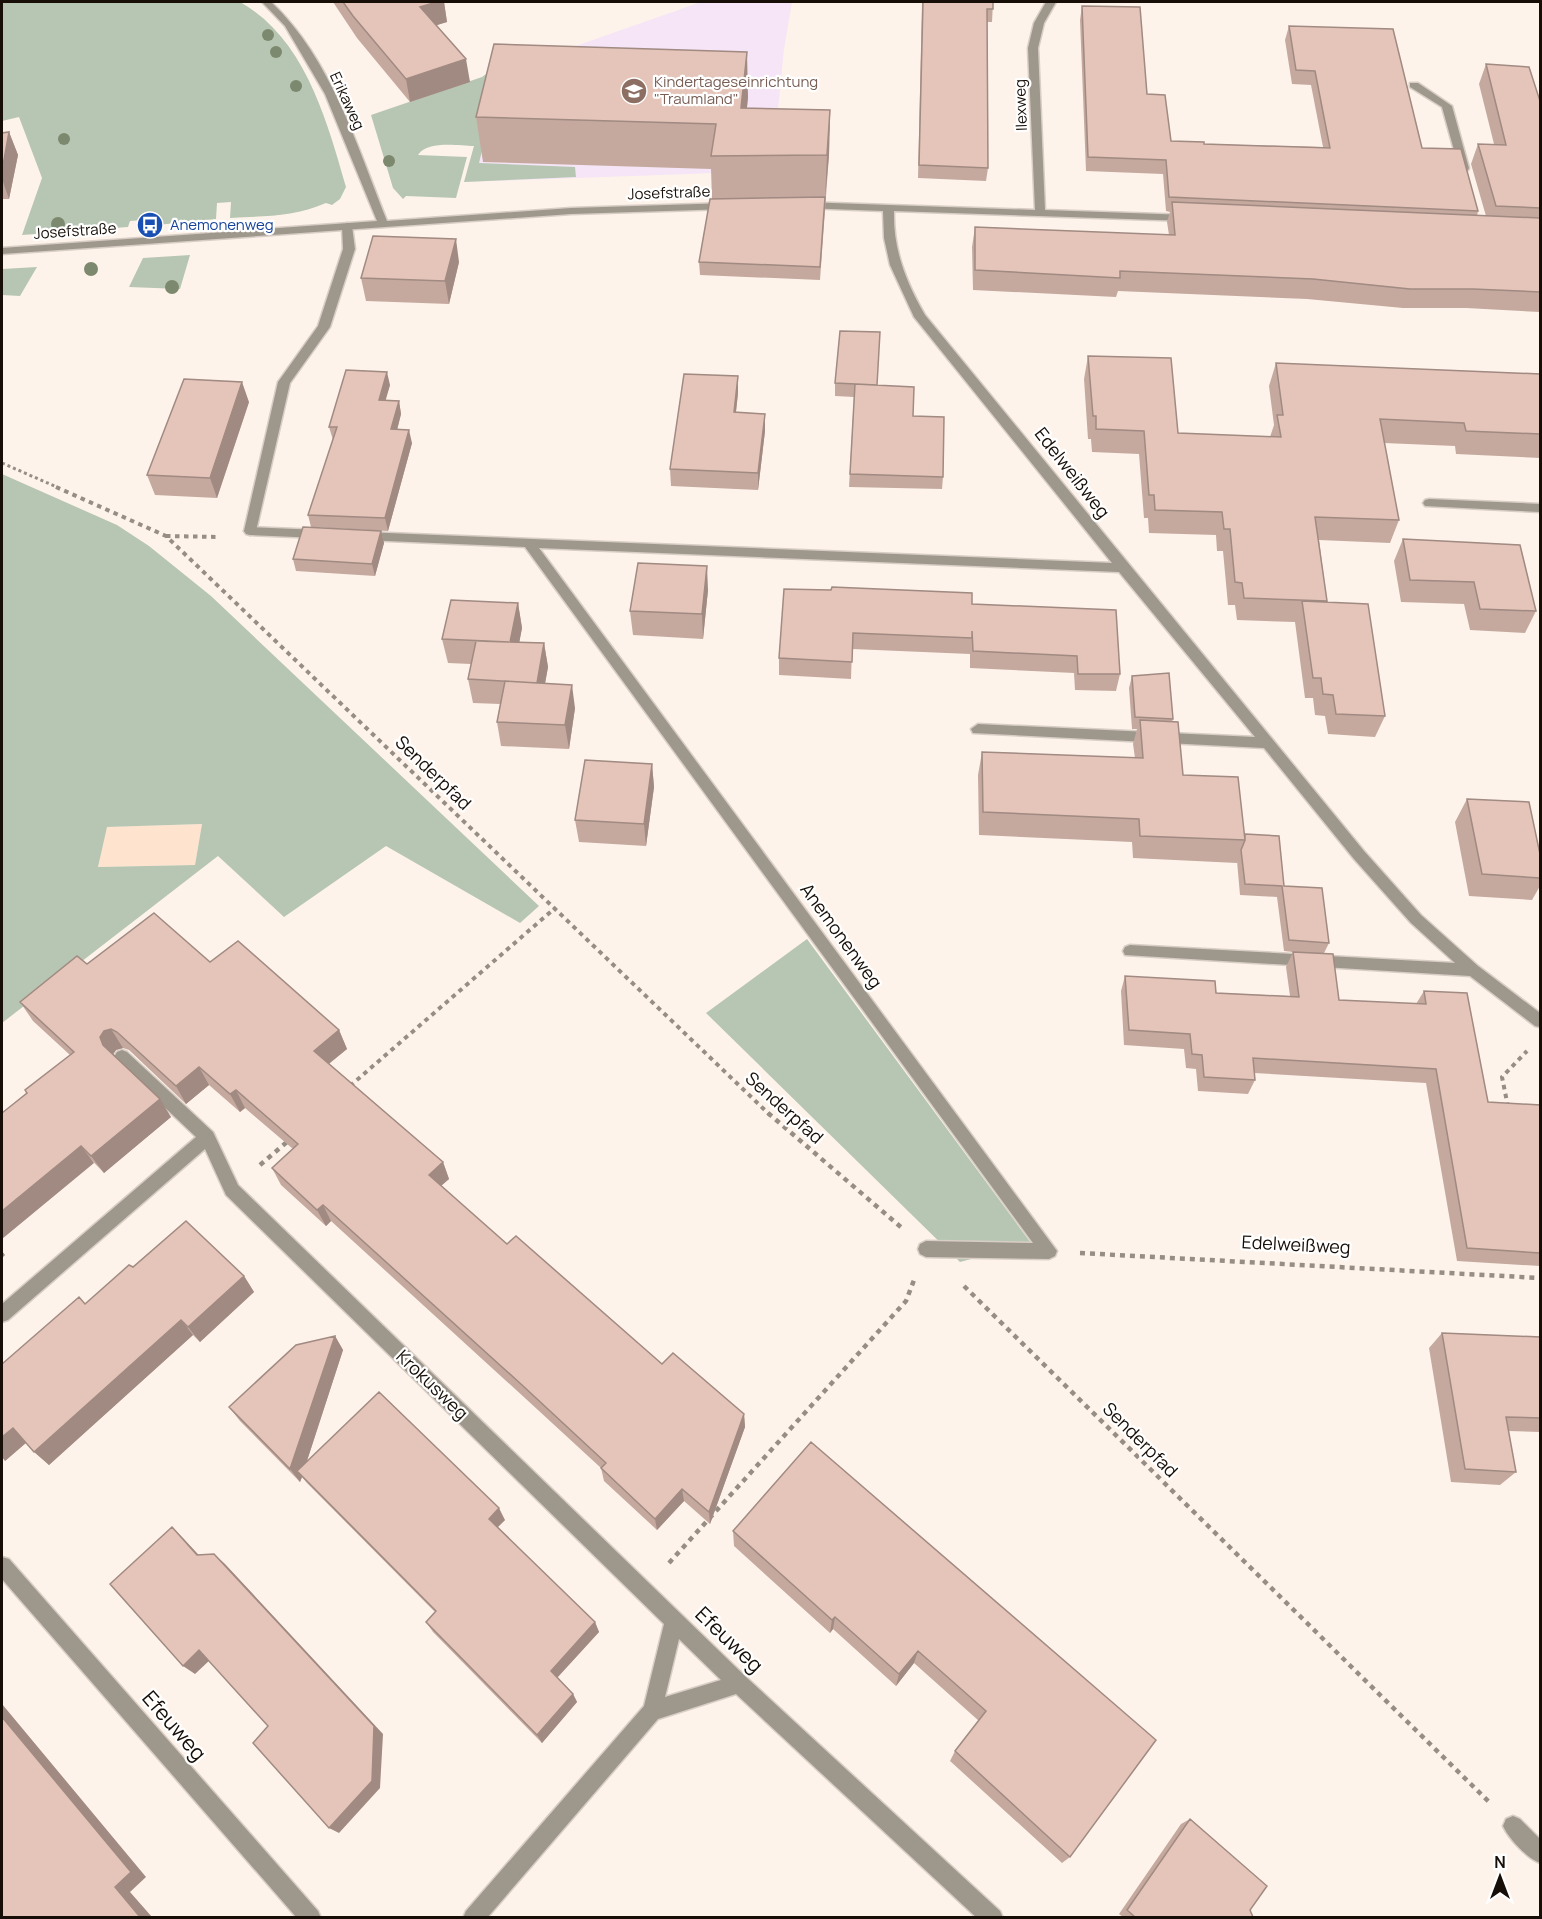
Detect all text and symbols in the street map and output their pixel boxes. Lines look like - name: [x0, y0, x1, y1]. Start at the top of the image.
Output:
- street label: Erikaweg: [325, 68, 370, 133]
- place label: Kindertageseinrichtung "Traumland": [654, 71, 818, 109]
- school or university icon: Kindertageseinrichtung "Traumland": [619, 76, 649, 106]
- street label: Ilexweg: [1009, 79, 1032, 131]
- street label: Josefstraße: [627, 181, 711, 204]
- bus stop icon: Anemonenweg: [135, 210, 165, 240]
- place label: Anemonenweg: [170, 214, 274, 235]
- street label: Josefstraße: [33, 217, 117, 244]
- street label: Edelweißweg: [1030, 422, 1116, 523]
- street label: Senderpfad: [390, 730, 477, 815]
- street label: Anemonenweg: [796, 878, 888, 993]
- street label: Senderpfad: [741, 1066, 829, 1149]
- street label: Edelweißweg: [1241, 1229, 1351, 1259]
- street label: Krokusweg: [392, 1344, 474, 1425]
- street label: Senderpfad: [1098, 1396, 1184, 1482]
- street label: Efeuweg: [690, 1600, 770, 1679]
- street label: Efeuweg: [137, 1684, 213, 1766]
- north arrow: [1470, 1847, 1530, 1907]
- text: N: [1494, 1851, 1506, 1873]

